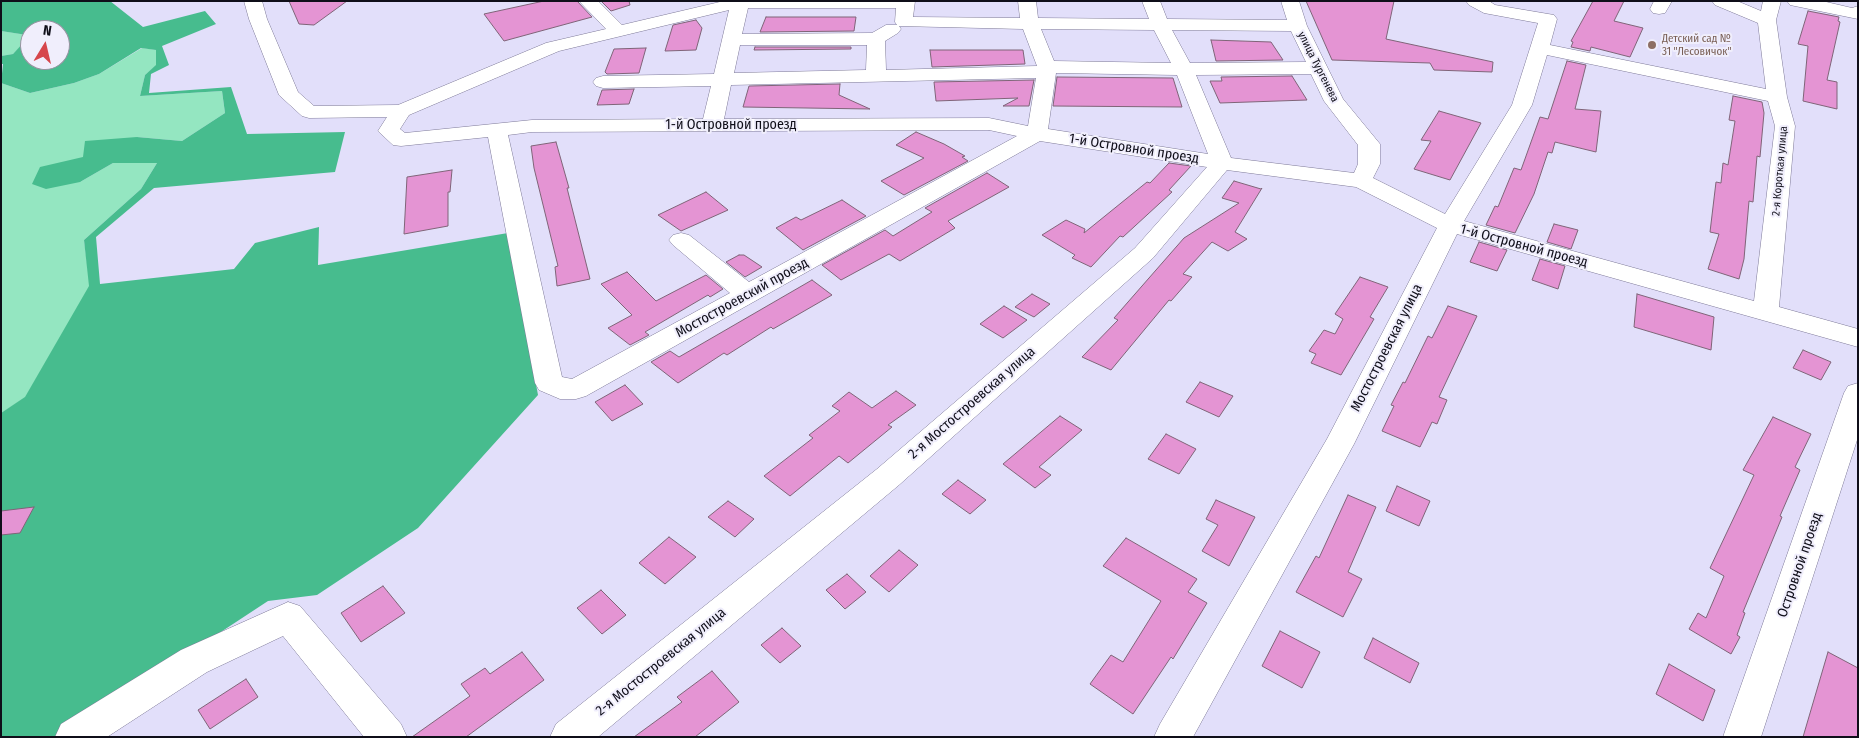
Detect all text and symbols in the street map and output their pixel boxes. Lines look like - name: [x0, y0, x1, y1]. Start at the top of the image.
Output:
- north arrow: [20, 20, 70, 70]
- text: N: [42, 22, 53, 40]
- street label: улица Тургенева: [1295, 30, 1341, 104]
- place label: Детский сад № 31 "Лесовичок": [1662, 32, 1732, 58]
- marker: Детский сад № 31 "Лесовичок": [1646, 39, 1658, 51]
- street label: 1-й Островной проезд: [665, 117, 797, 133]
- street label: 2-я Короткая улица: [1769, 126, 1791, 216]
- street label: 1-й Островной проезд: [1068, 130, 1200, 168]
- street label: 1-й Островной проезд: [1458, 221, 1590, 271]
- street label: Мостостроевский проезд: [673, 254, 811, 342]
- street label: Мостостроевская улица: [1348, 281, 1426, 415]
- street label: 2-я Мостостроевская улица: [905, 343, 1039, 463]
- street label: Островной проезд: [1774, 510, 1826, 620]
- street label: 2-я Мостостроевская улица: [593, 604, 729, 720]

